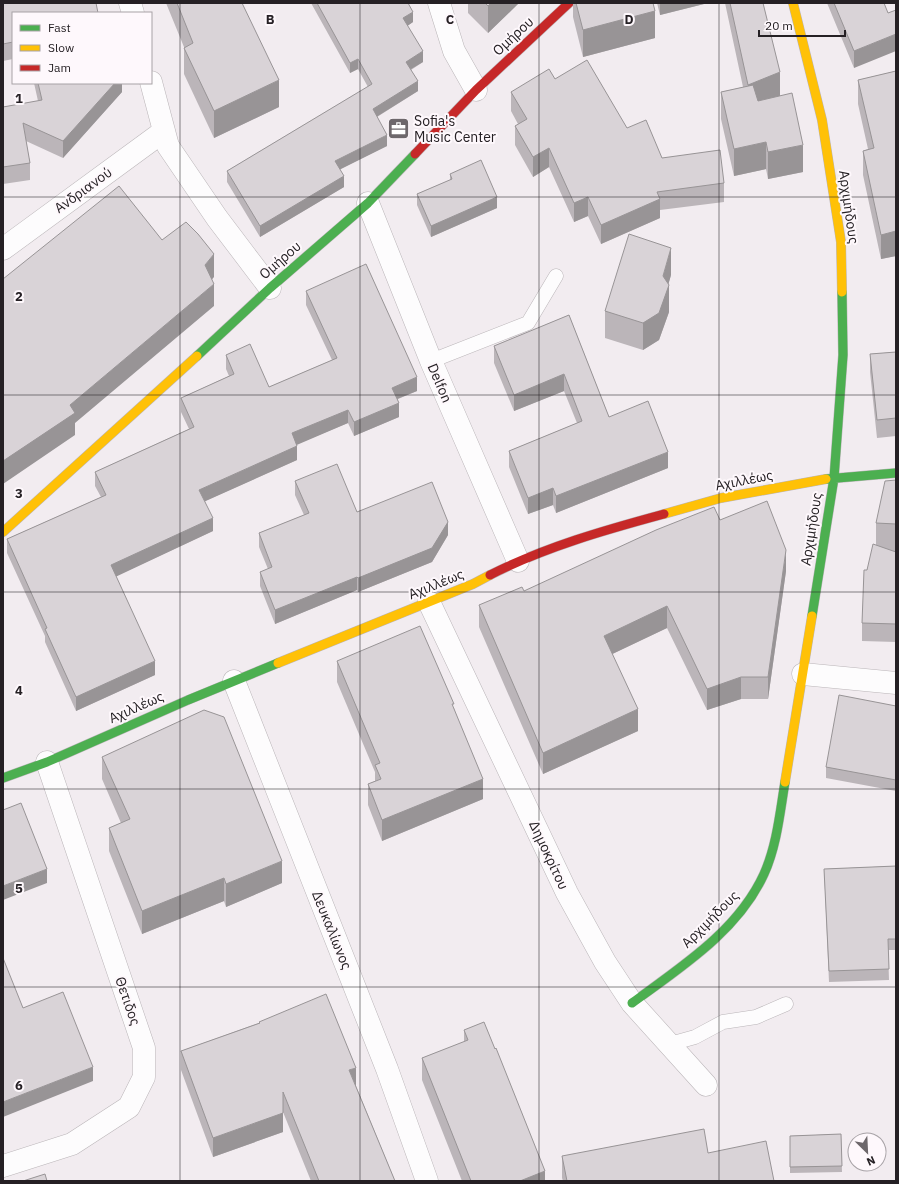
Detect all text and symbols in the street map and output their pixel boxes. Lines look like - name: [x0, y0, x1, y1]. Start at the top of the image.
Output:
- text: B: [266, 11, 275, 28]
- text: C: [446, 11, 455, 28]
- text: D: [624, 11, 634, 28]
- legend: [12, 12, 152, 84]
- scale bar: [759, 12, 845, 38]
- street label: Ομήρου: [489, 13, 537, 59]
- text: 20 m: [765, 18, 793, 33]
- text: Fast: [48, 20, 71, 35]
- text: Slow: [48, 40, 74, 55]
- text: Jam: [48, 60, 71, 75]
- text: 1: [15, 90, 23, 107]
- place label: Sofia's Music Center: [414, 112, 496, 146]
- office icon: Sofia's Music Center: [385, 116, 411, 142]
- street label: Ανδριανού: [51, 163, 115, 217]
- street label: Αρχιμήδους: [835, 169, 863, 245]
- street label: Ομήρου: [255, 237, 305, 283]
- text: 2: [15, 288, 23, 305]
- street label: Delfon: [424, 361, 456, 405]
- street label: Αχιλλέως: [714, 466, 775, 494]
- text: 3: [15, 485, 23, 502]
- street label: Αρχιμήδους: [796, 491, 826, 567]
- street label: Αχιλλέως: [406, 565, 467, 603]
- text: 4: [15, 682, 23, 699]
- street label: Αχιλλέως: [106, 687, 166, 727]
- street label: Δημοκρίτου: [525, 818, 573, 892]
- text: 5: [15, 880, 23, 897]
- street label: Αρχιμήδους: [677, 886, 743, 952]
- street label: Δευκαλίωνος: [308, 888, 356, 972]
- street label: Θετιδος: [111, 974, 145, 1028]
- text: 6: [15, 1077, 23, 1094]
- north arrow: [847, 1132, 887, 1172]
- text: N: [865, 1153, 878, 1169]

